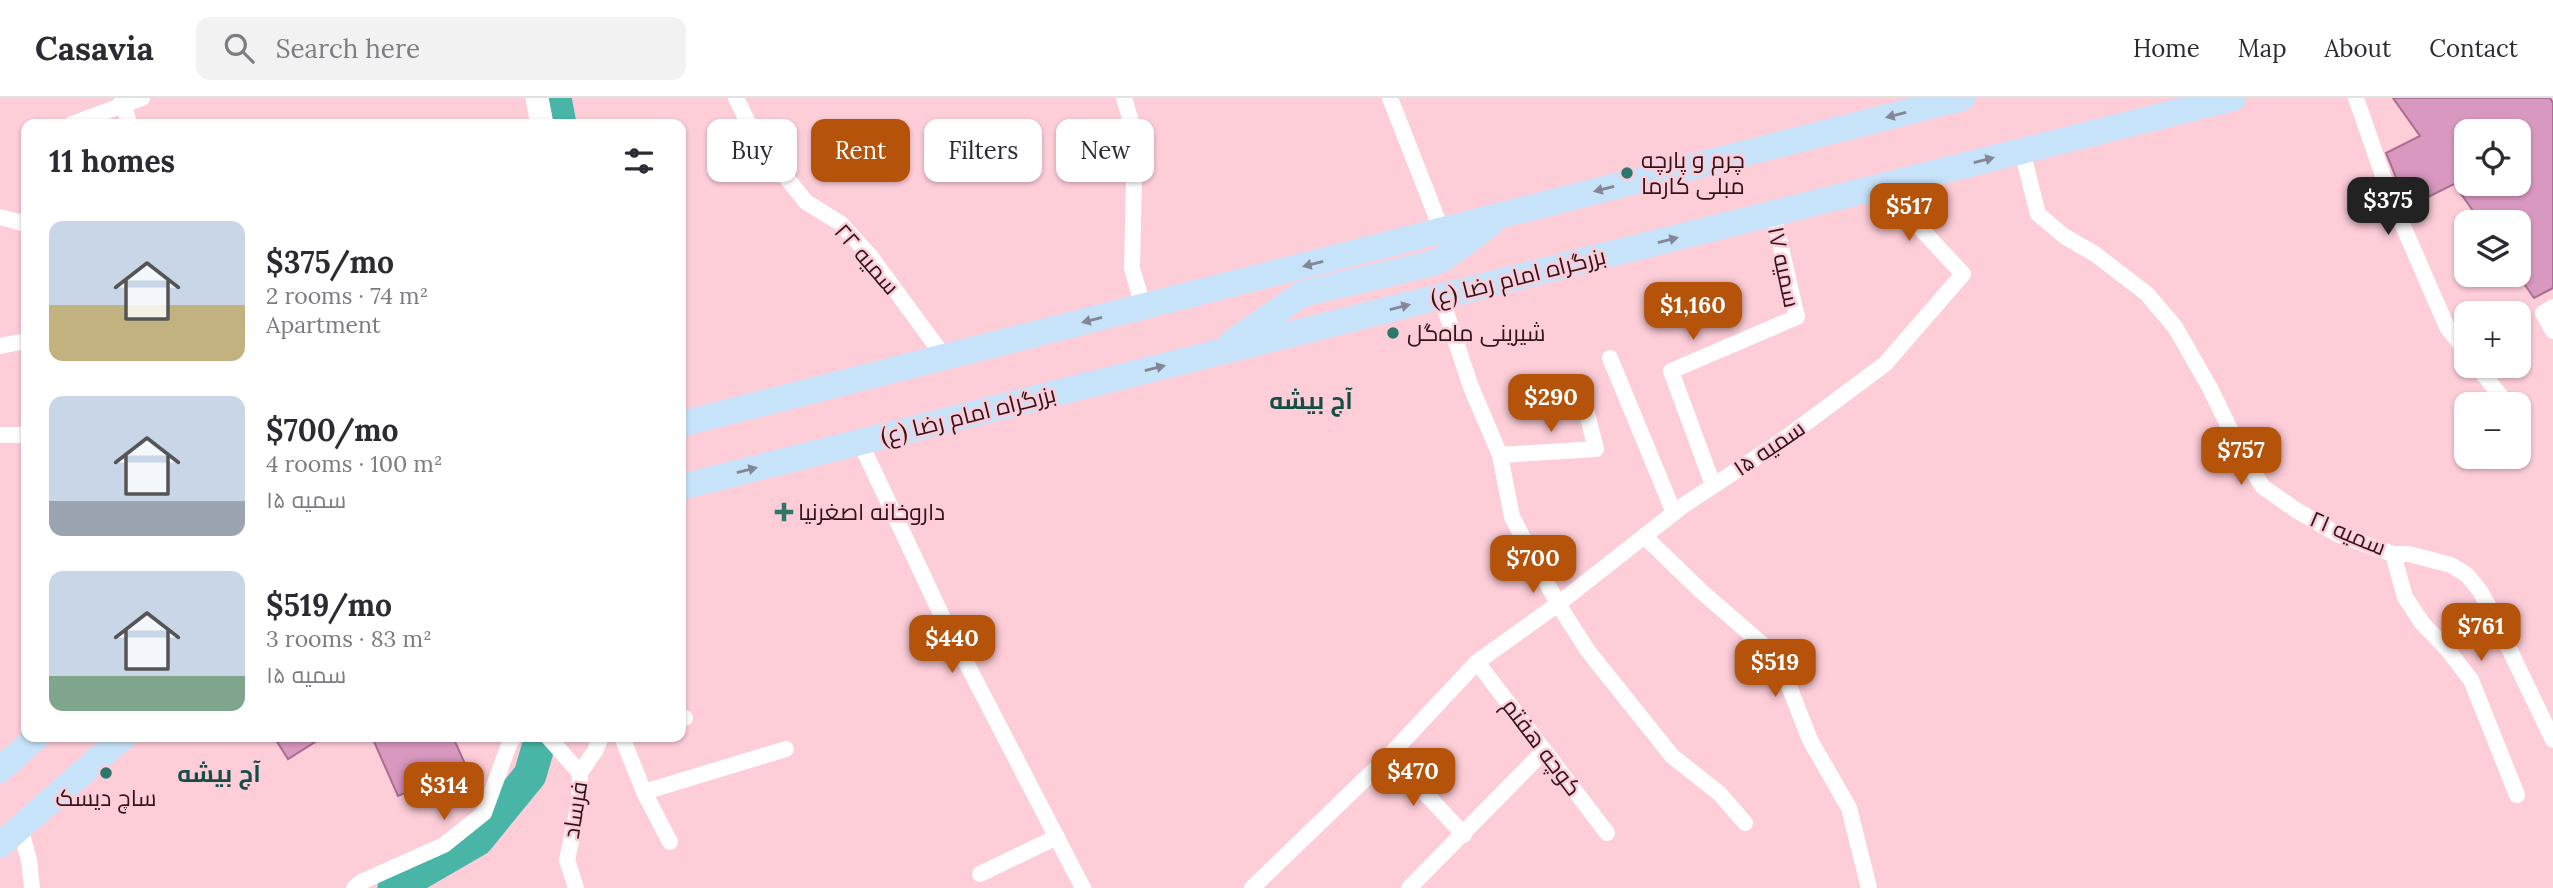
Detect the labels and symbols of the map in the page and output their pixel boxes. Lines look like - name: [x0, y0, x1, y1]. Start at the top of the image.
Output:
- one-way arrow: [1885, 110, 1907, 121]
- place label: چرم و پارچه مبلی کارما: [1641, 145, 1745, 200]
- one-way arrow: [1973, 154, 1995, 165]
- marker: چرم و پارچه مبلی کارما: [1619, 165, 1635, 181]
- pin: $375: [2347, 178, 2429, 237]
- one-way arrow: [1593, 184, 1615, 195]
- pin: $517: [1868, 184, 1950, 243]
- street label: سمیه ۲۲: [829, 217, 906, 300]
- street label: سمیه ۱۷: [1762, 224, 1807, 310]
- one-way arrow: [1657, 234, 1679, 245]
- street label: بزرگراه امام رضا (ع): [1427, 241, 1609, 314]
- one-way arrow: [1302, 259, 1324, 270]
- pin: $1,160: [1636, 282, 1750, 342]
- one-way arrow: [1389, 301, 1411, 312]
- one-way arrow: [1081, 315, 1103, 326]
- place label: شیرینی ماه‌گل: [1407, 318, 1546, 347]
- marker: شیرینی ماه‌گل: [1385, 325, 1401, 341]
- one-way arrow: [1144, 362, 1166, 373]
- pin: $290: [1510, 374, 1592, 434]
- street label: بزرگراه امام رضا (ع): [877, 379, 1059, 452]
- district label: آج بیشه: [1269, 385, 1353, 417]
- street label: سمیه ۱۵: [1727, 413, 1810, 482]
- pin: $757: [2200, 428, 2282, 487]
- one-way arrow: [736, 464, 758, 475]
- place label: داروخانه اصغرنیا: [798, 497, 945, 526]
- marker: داروخانه اصغرنیا: [776, 504, 792, 520]
- street label: سمیه ۲۱: [2306, 504, 2391, 561]
- pin: $700: [1492, 536, 1574, 595]
- pin: $761: [2440, 603, 2522, 663]
- pin: $440: [911, 616, 993, 675]
- pin: $519: [1734, 640, 1816, 699]
- street label: کوچه هفتم: [1495, 692, 1588, 802]
- pin: $470: [1372, 748, 1454, 808]
- district label: آج بیشه: [177, 758, 261, 790]
- pin: $314: [403, 762, 485, 822]
- marker: ساچ دیسک: [98, 765, 114, 781]
- street label: فرساد: [556, 779, 593, 841]
- place label: ساچ دیسک: [55, 783, 157, 814]

